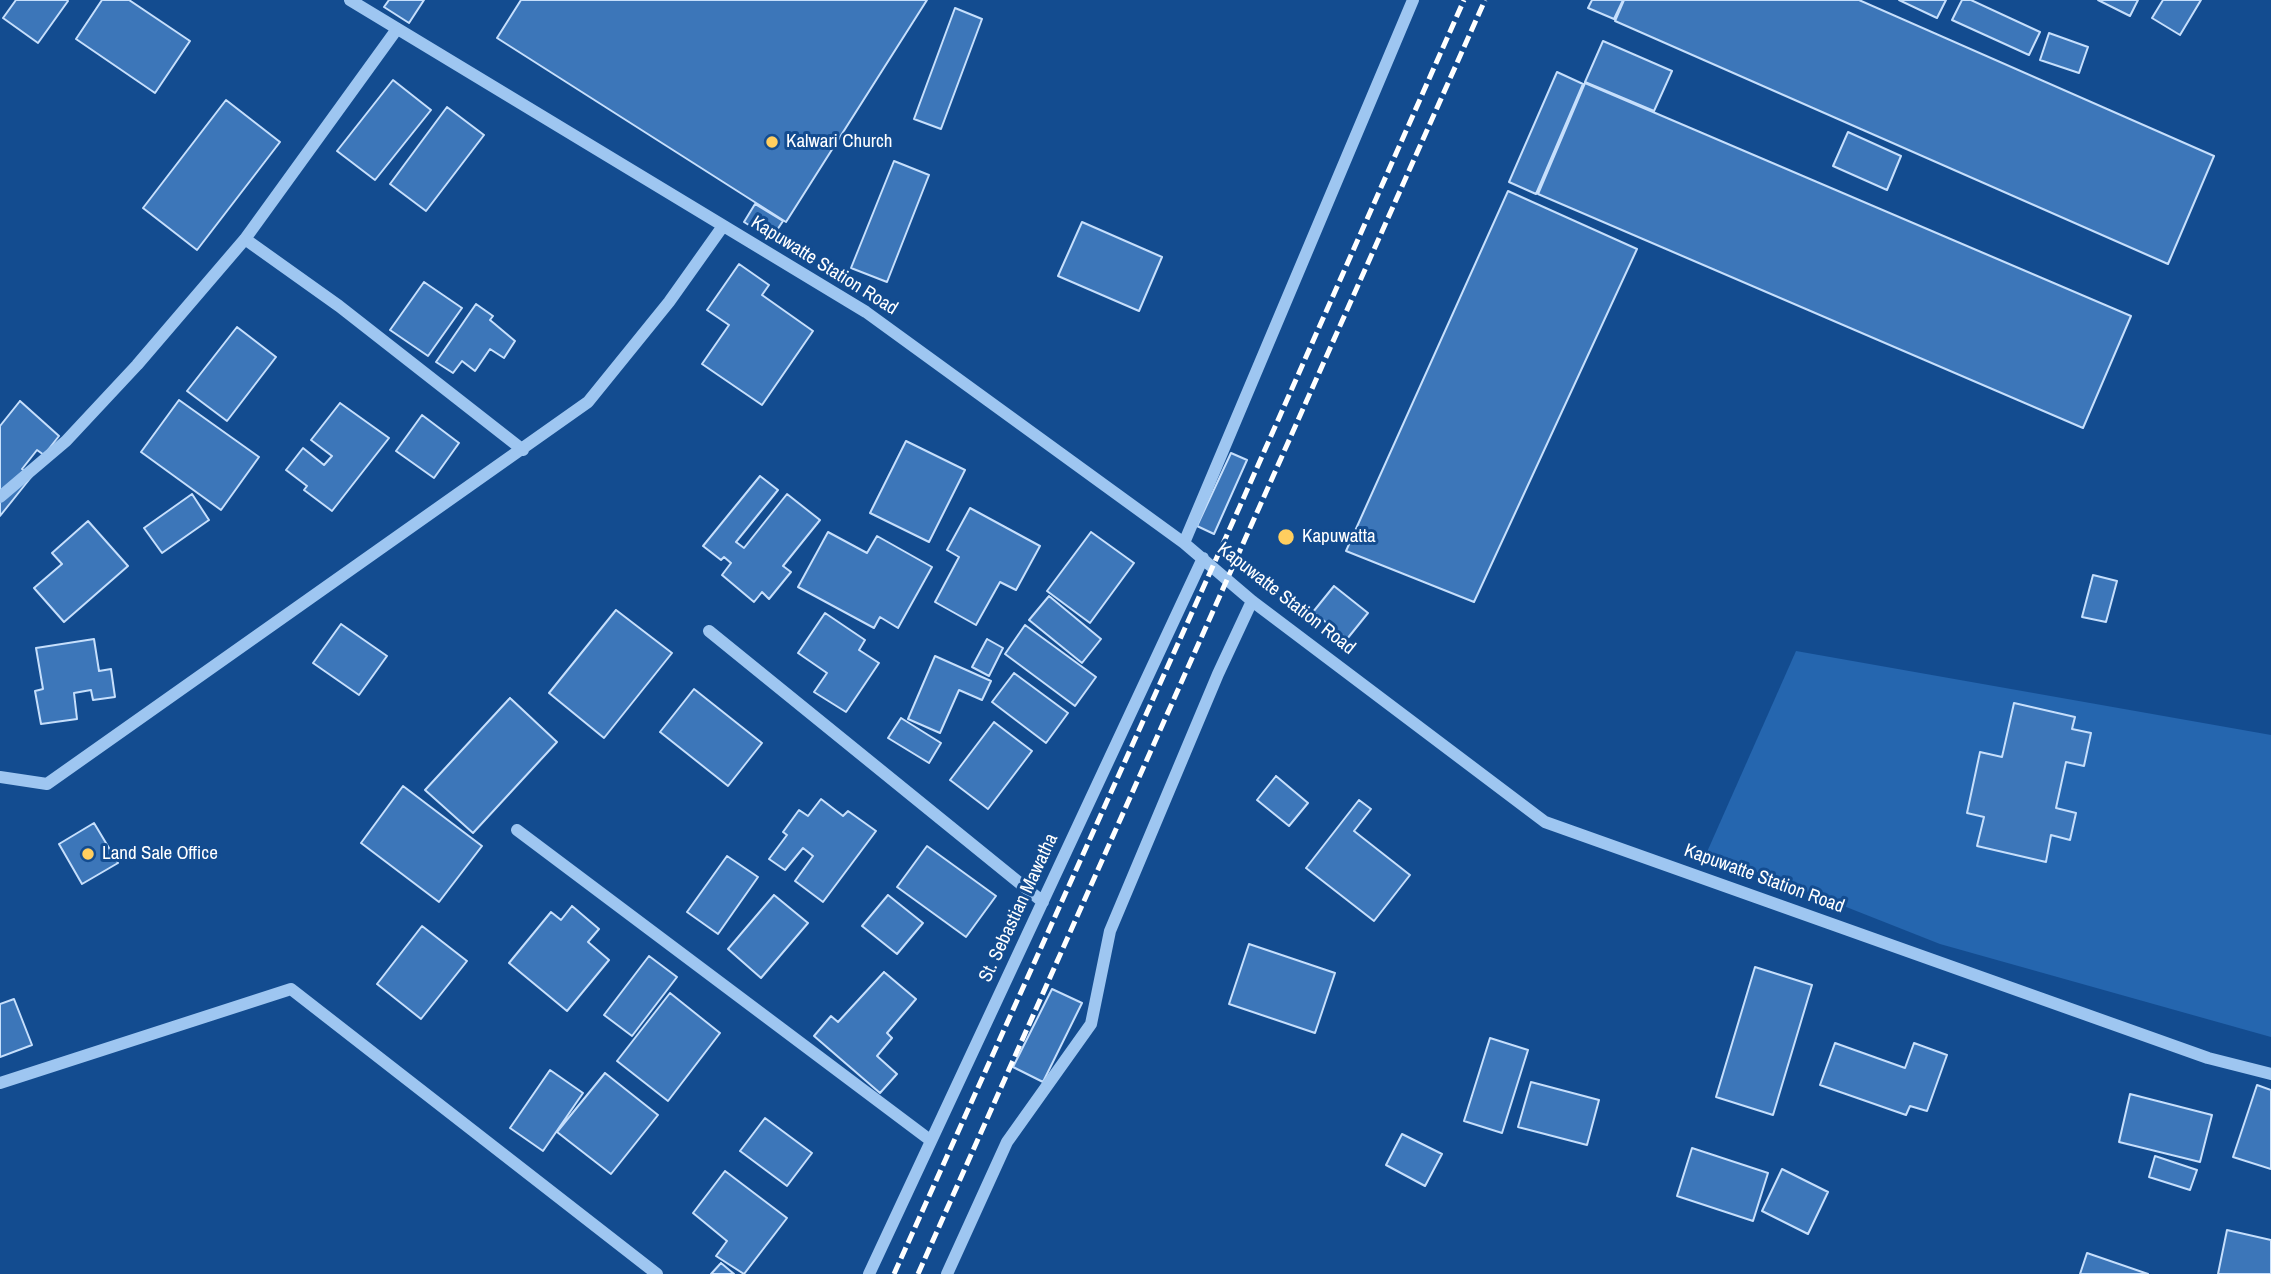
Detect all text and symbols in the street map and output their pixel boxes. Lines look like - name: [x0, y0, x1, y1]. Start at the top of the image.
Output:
- place label: Kalwari Church: [786, 131, 892, 153]
- marker: Kalwari Church: [764, 134, 780, 150]
- street label: Kapuwatte Station Road: [746, 212, 902, 320]
- place label: Kapuwatta: [1302, 526, 1376, 548]
- marker: Kapuwatta: [1276, 527, 1296, 547]
- street label: Kapuwatte Station Road: [1212, 538, 1360, 660]
- street label: St. Sebastian Mawatha: [975, 830, 1063, 986]
- street label: Kapuwatte Station Road: [1681, 839, 1847, 919]
- place label: Land Sale Office: [102, 843, 218, 865]
- marker: Land Sale Office: [80, 846, 96, 862]

